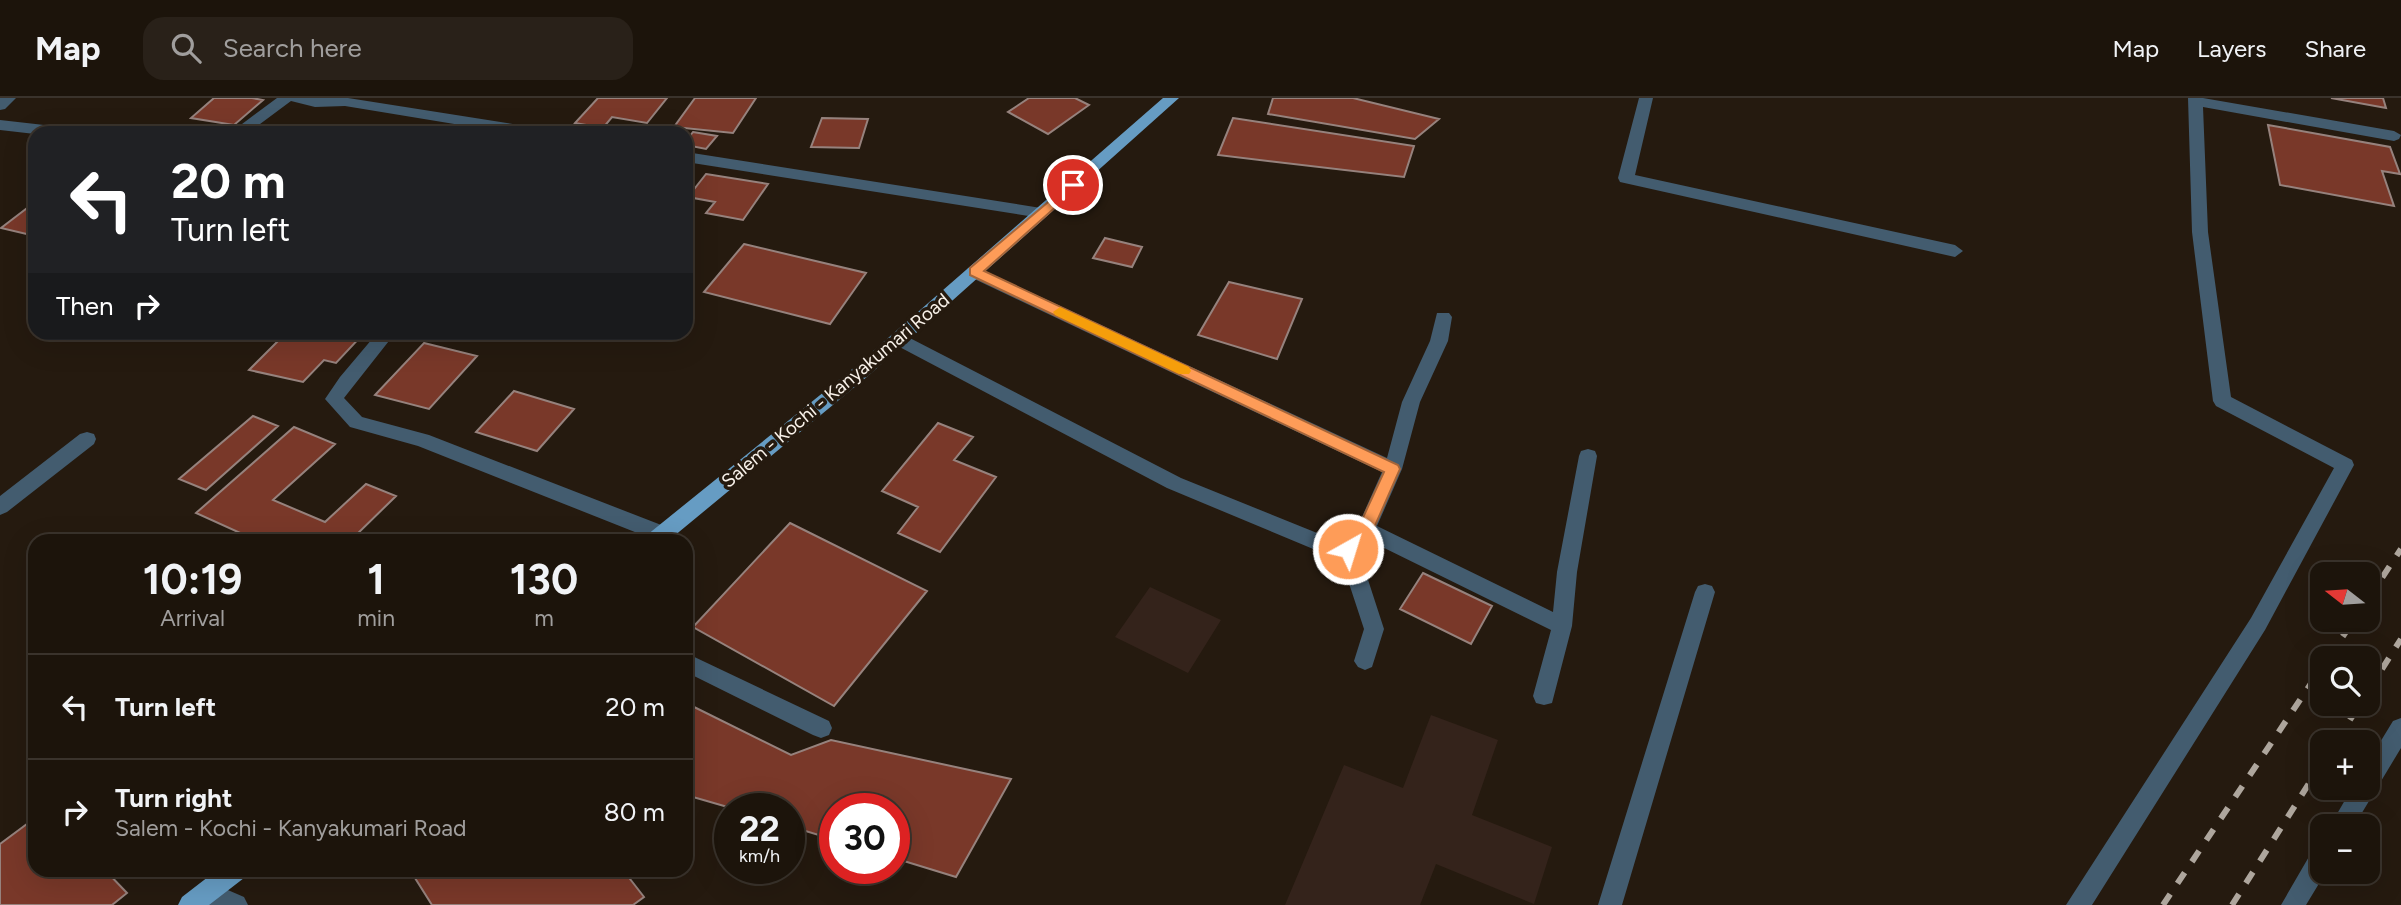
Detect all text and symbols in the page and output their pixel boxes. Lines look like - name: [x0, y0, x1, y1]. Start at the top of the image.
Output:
- search box: [143, 17, 633, 80]
- text: Map: [35, 29, 101, 68]
- icon: search: [167, 29, 205, 67]
- text: Search here: [223, 32, 362, 64]
- text: Map: [2112, 34, 2159, 63]
- text: Layers: [2197, 34, 2266, 63]
- text: Share: [2304, 34, 2366, 63]
- text: 20 m: [171, 151, 286, 210]
- icon: left: [56, 154, 147, 245]
- pin: [1043, 155, 1103, 215]
- icon: arrive: [1054, 166, 1092, 204]
- text: Turn left: [171, 211, 290, 249]
- icon: right: [128, 287, 166, 325]
- street label: Salem - Kochi - Kanyakumari Road: [717, 288, 954, 493]
- text: Then: [56, 290, 114, 322]
- position arrow: [1311, 512, 1385, 586]
- text: 10:19: [143, 554, 242, 605]
- text: 1: [367, 554, 385, 605]
- text: 130: [510, 554, 578, 605]
- north arrow: [2310, 562, 2380, 632]
- map controls: [2310, 562, 2380, 884]
- text: Arrival: [160, 604, 225, 632]
- text: min: [357, 604, 395, 632]
- text: m: [534, 604, 554, 632]
- button: search: [2310, 646, 2380, 716]
- icon: left: [56, 688, 94, 726]
- text: Turn left: [115, 691, 216, 723]
- text: 20 m: [605, 691, 665, 723]
- button: +: [2310, 730, 2380, 800]
- text: Turn right: [115, 782, 232, 814]
- icon: right: [56, 793, 94, 831]
- speed limit sign: 30: [819, 793, 910, 884]
- text: 80 m: [604, 796, 665, 828]
- text: 22: [739, 808, 780, 850]
- text: Salem - Kochi - Kanyakumari Road: [115, 814, 467, 842]
- button: −: [2310, 814, 2380, 884]
- text: km/h: [739, 845, 780, 867]

